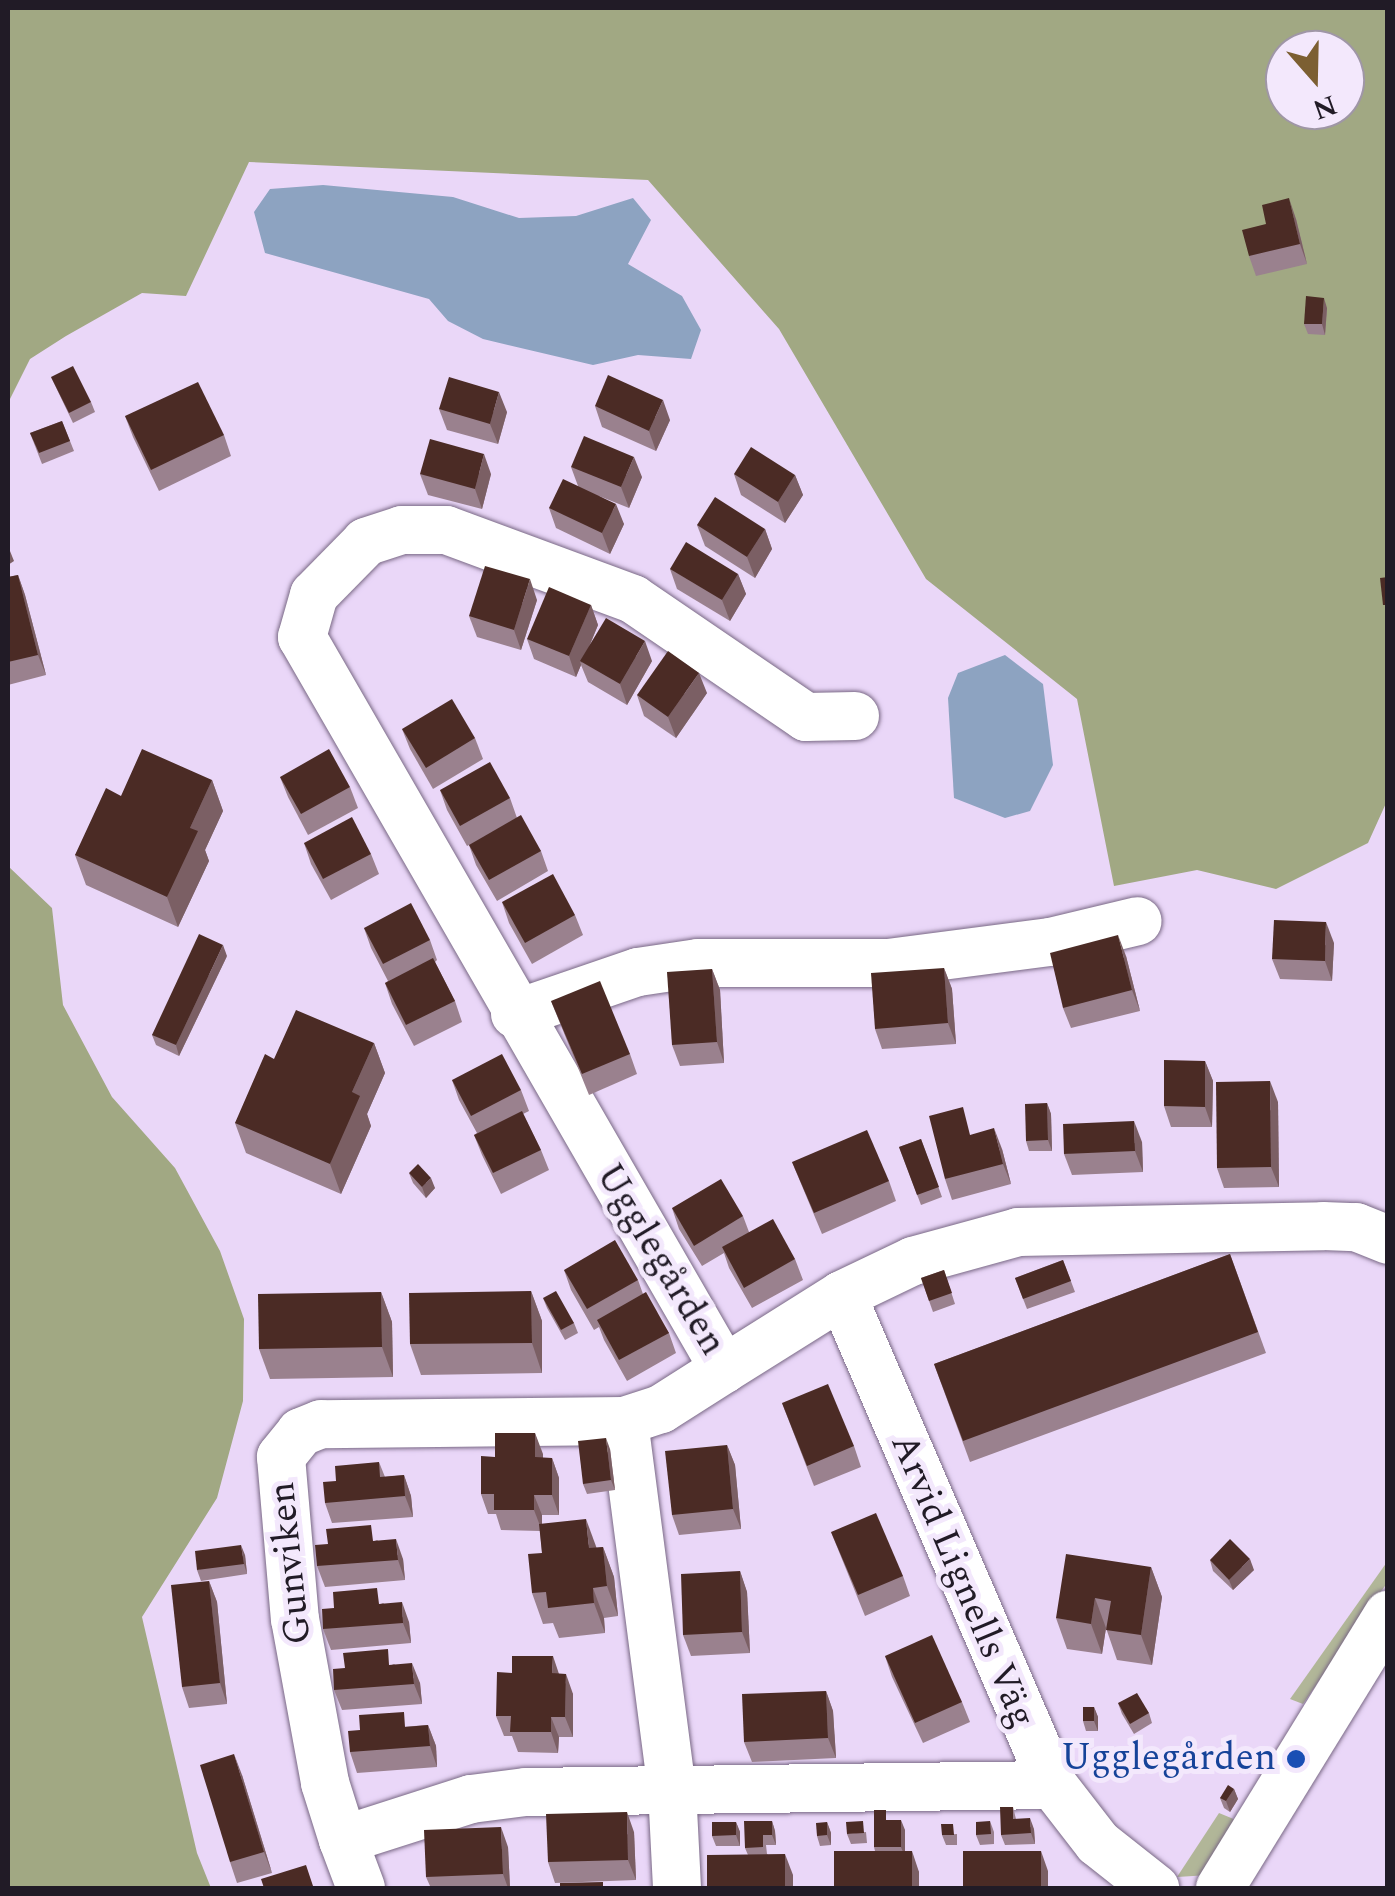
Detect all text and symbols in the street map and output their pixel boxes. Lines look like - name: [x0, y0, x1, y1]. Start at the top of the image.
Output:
- north arrow: [1265, 30, 1365, 130]
- text: N: [1307, 83, 1343, 131]
- street label: Ugglegården: [585, 1156, 735, 1364]
- street label: Arvid Lignells Väg: [879, 1427, 1045, 1735]
- street label: Gunviken: [260, 1479, 322, 1647]
- place label: Ugglegården: [1061, 1736, 1276, 1782]
- marker: Ugglegården: [1285, 1748, 1307, 1770]

